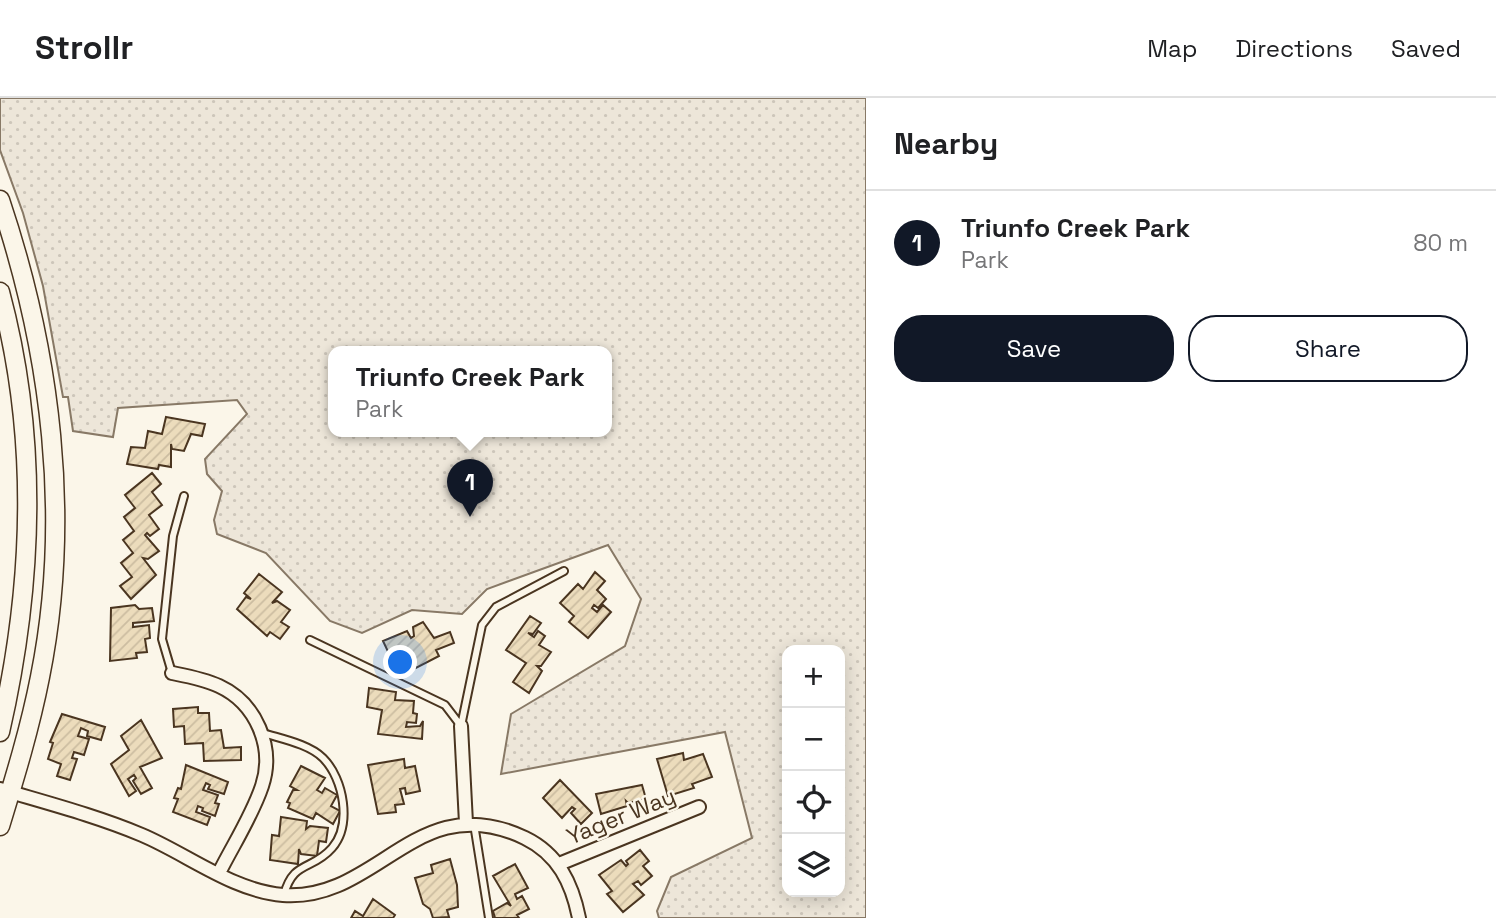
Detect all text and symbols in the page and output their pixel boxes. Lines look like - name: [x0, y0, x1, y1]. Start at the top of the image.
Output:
- text: Strollr: [35, 27, 133, 69]
- text: Map: [1147, 33, 1197, 64]
- text: Directions: [1235, 33, 1353, 64]
- text: Saved: [1391, 33, 1461, 64]
- text: Nearby: [894, 124, 998, 163]
- text: Triunfo Creek Park: [961, 211, 1190, 245]
- text: 1: [912, 228, 922, 258]
- text: 80 m: [1413, 228, 1468, 258]
- text: Park: [961, 245, 1009, 275]
- button: Save: [894, 315, 1174, 382]
- button: Share: [1188, 315, 1468, 382]
- popup: [328, 346, 612, 437]
- text: Triunfo Creek Park: [355, 360, 585, 394]
- text: Park: [355, 394, 403, 424]
- pin: 1: [447, 459, 493, 517]
- your location: [383, 645, 417, 679]
- map controls: [782, 645, 845, 897]
- button: +: [782, 645, 845, 708]
- button: −: [782, 708, 845, 771]
- button: locate: [782, 771, 845, 834]
- street label: Yager Way: [562, 781, 680, 851]
- button: layers: [782, 834, 845, 897]

